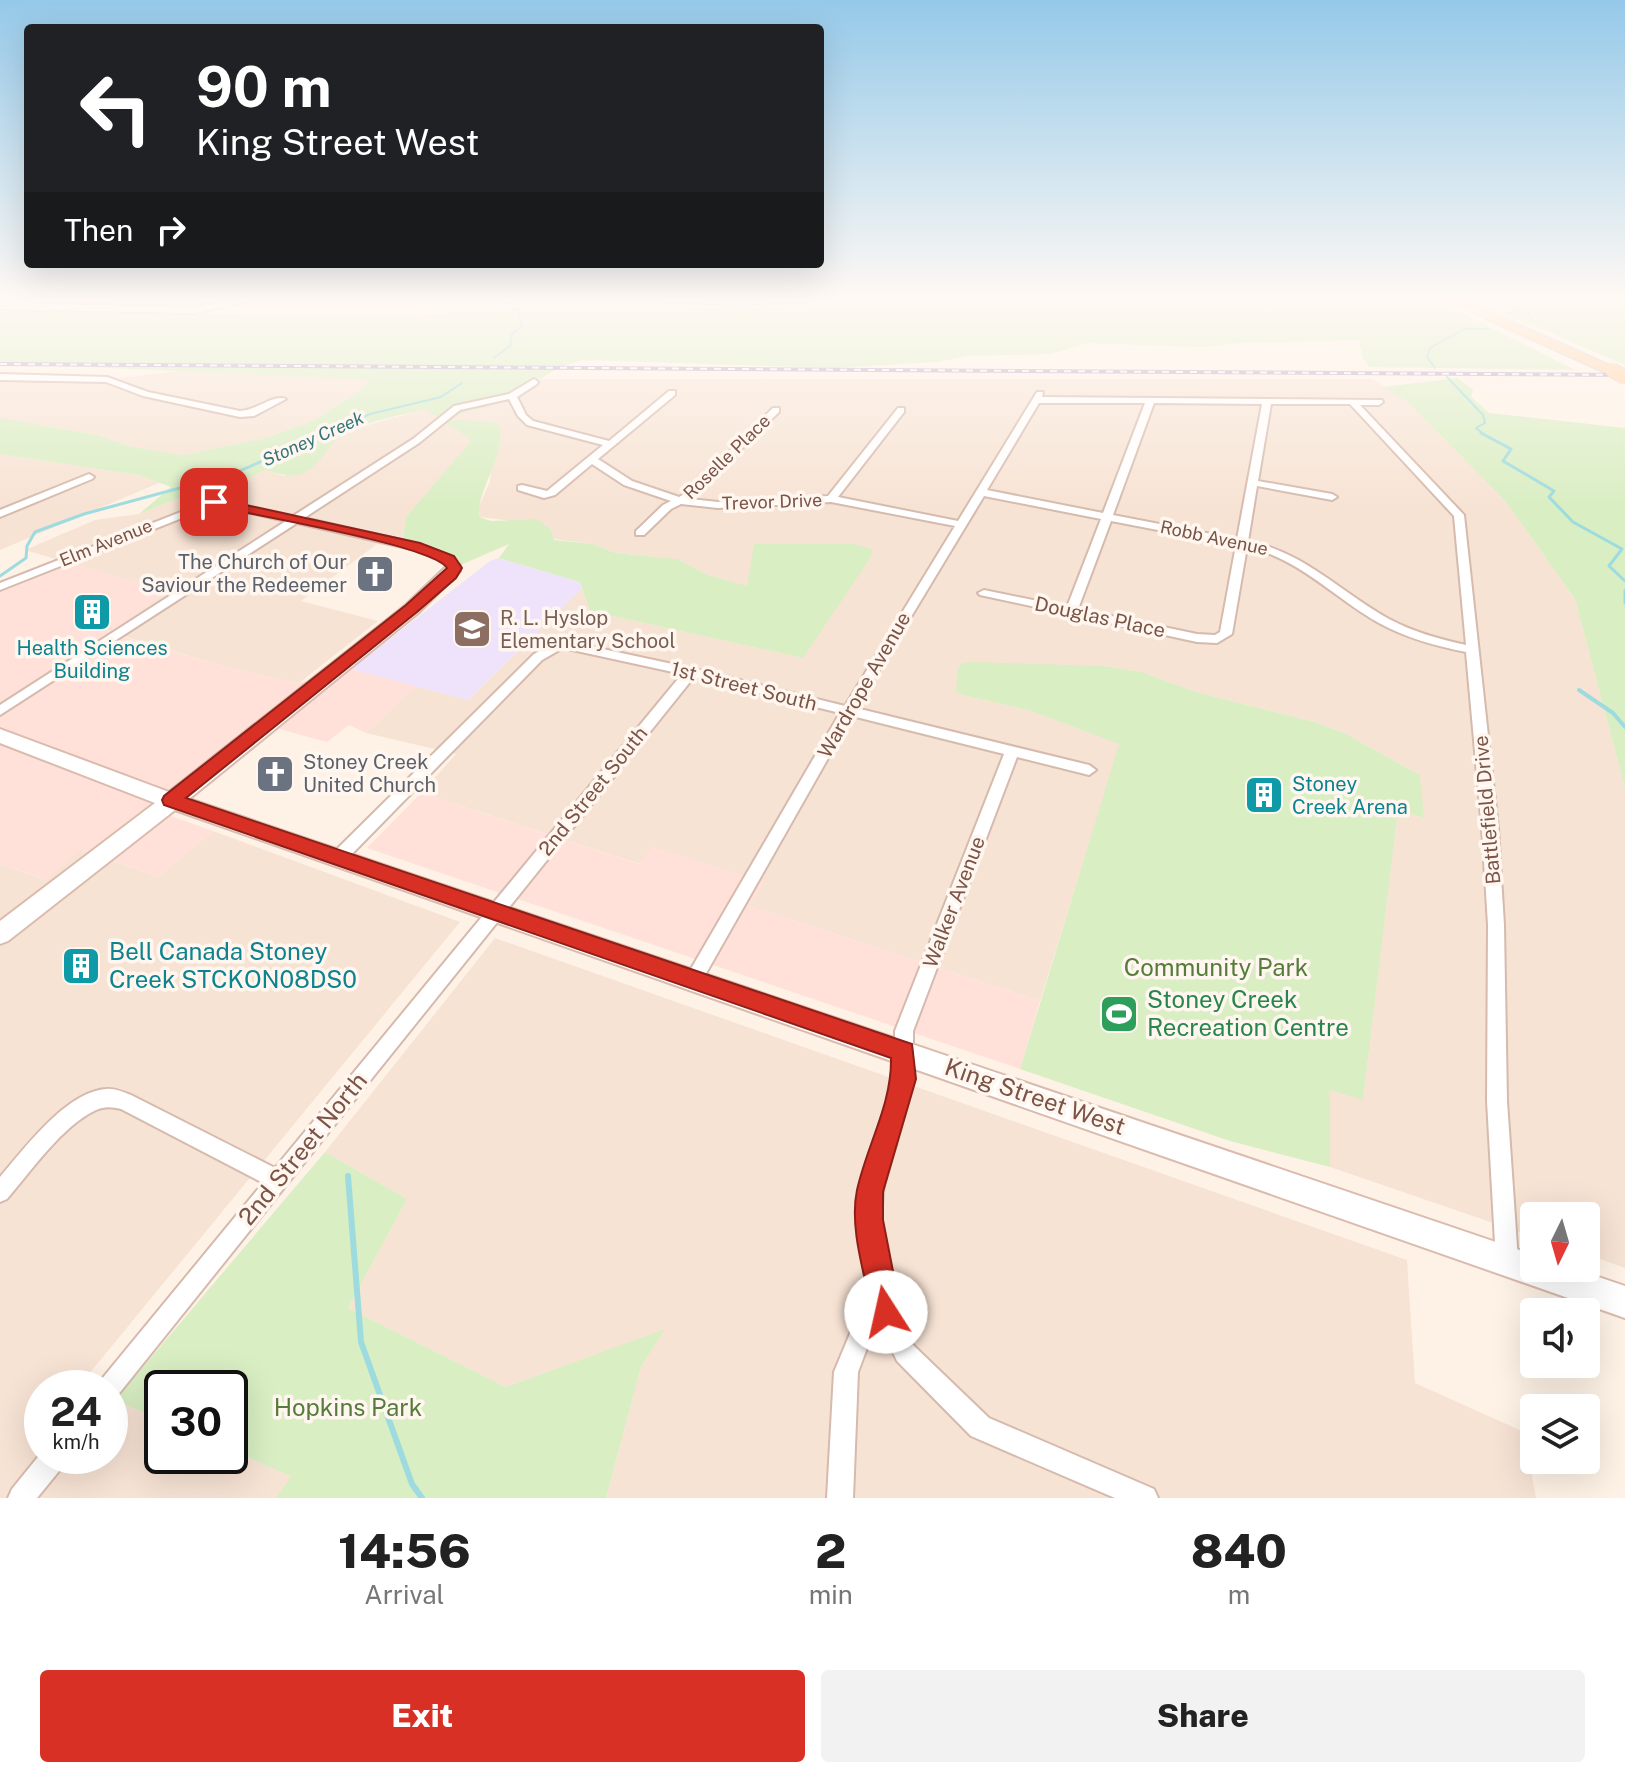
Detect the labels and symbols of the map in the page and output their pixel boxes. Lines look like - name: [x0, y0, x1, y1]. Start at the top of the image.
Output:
- water label: Stoney Creek: [259, 407, 367, 470]
- street label: Roselle Place: [679, 410, 774, 503]
- pin: [180, 468, 248, 536]
- street label: Trevor Drive: [721, 489, 823, 514]
- street label: Elm Avenue: [56, 514, 155, 571]
- street label: Robb Avenue: [1158, 516, 1270, 559]
- place label: The Church of Our Saviour the Redeemer: [141, 550, 347, 597]
- church icon: The Church of Our Saviour the Redeemer: [354, 553, 396, 595]
- building icon: Health Sciences Building: [71, 591, 113, 633]
- street label: Douglas Place: [1033, 591, 1167, 643]
- place label: R. L. Hyslop Elementary School: [500, 606, 675, 653]
- school or university icon: R. L. Hyslop Elementary School: [451, 608, 493, 650]
- street label: Wardrope Avenue: [812, 608, 916, 762]
- place label: Health Sciences Building: [16, 636, 168, 683]
- street label: 1st Street South: [669, 656, 819, 716]
- street label: 2nd Street South: [534, 722, 652, 860]
- street label: Battlefield Drive: [1469, 735, 1505, 885]
- place label: Stoney Creek United Church: [303, 750, 436, 797]
- church icon: Stoney Creek United Church: [254, 753, 296, 795]
- place label: Stoney Creek Arena: [1292, 772, 1408, 819]
- building icon: Stoney Creek Arena: [1243, 774, 1285, 816]
- street label: Walker Avenue: [918, 833, 990, 971]
- place label: Bell Canada Stoney Creek STCKON08DS0: [109, 937, 357, 993]
- building icon: Bell Canada Stoney Creek STCKON08DS0: [60, 945, 102, 987]
- park label: Community Park: [1124, 953, 1308, 981]
- place label: Stoney Creek Recreation Centre: [1147, 985, 1349, 1041]
- sports icon: Stoney Creek Recreation Centre: [1098, 993, 1140, 1035]
- street label: King Street West: [941, 1052, 1129, 1140]
- street label: 2nd Street North: [232, 1067, 372, 1230]
- north arrow: [1520, 1202, 1600, 1282]
- position arrow: [844, 1270, 928, 1354]
- speed limit sign: 30: [144, 1370, 248, 1474]
- park label: Hopkins Park: [274, 1393, 422, 1421]

